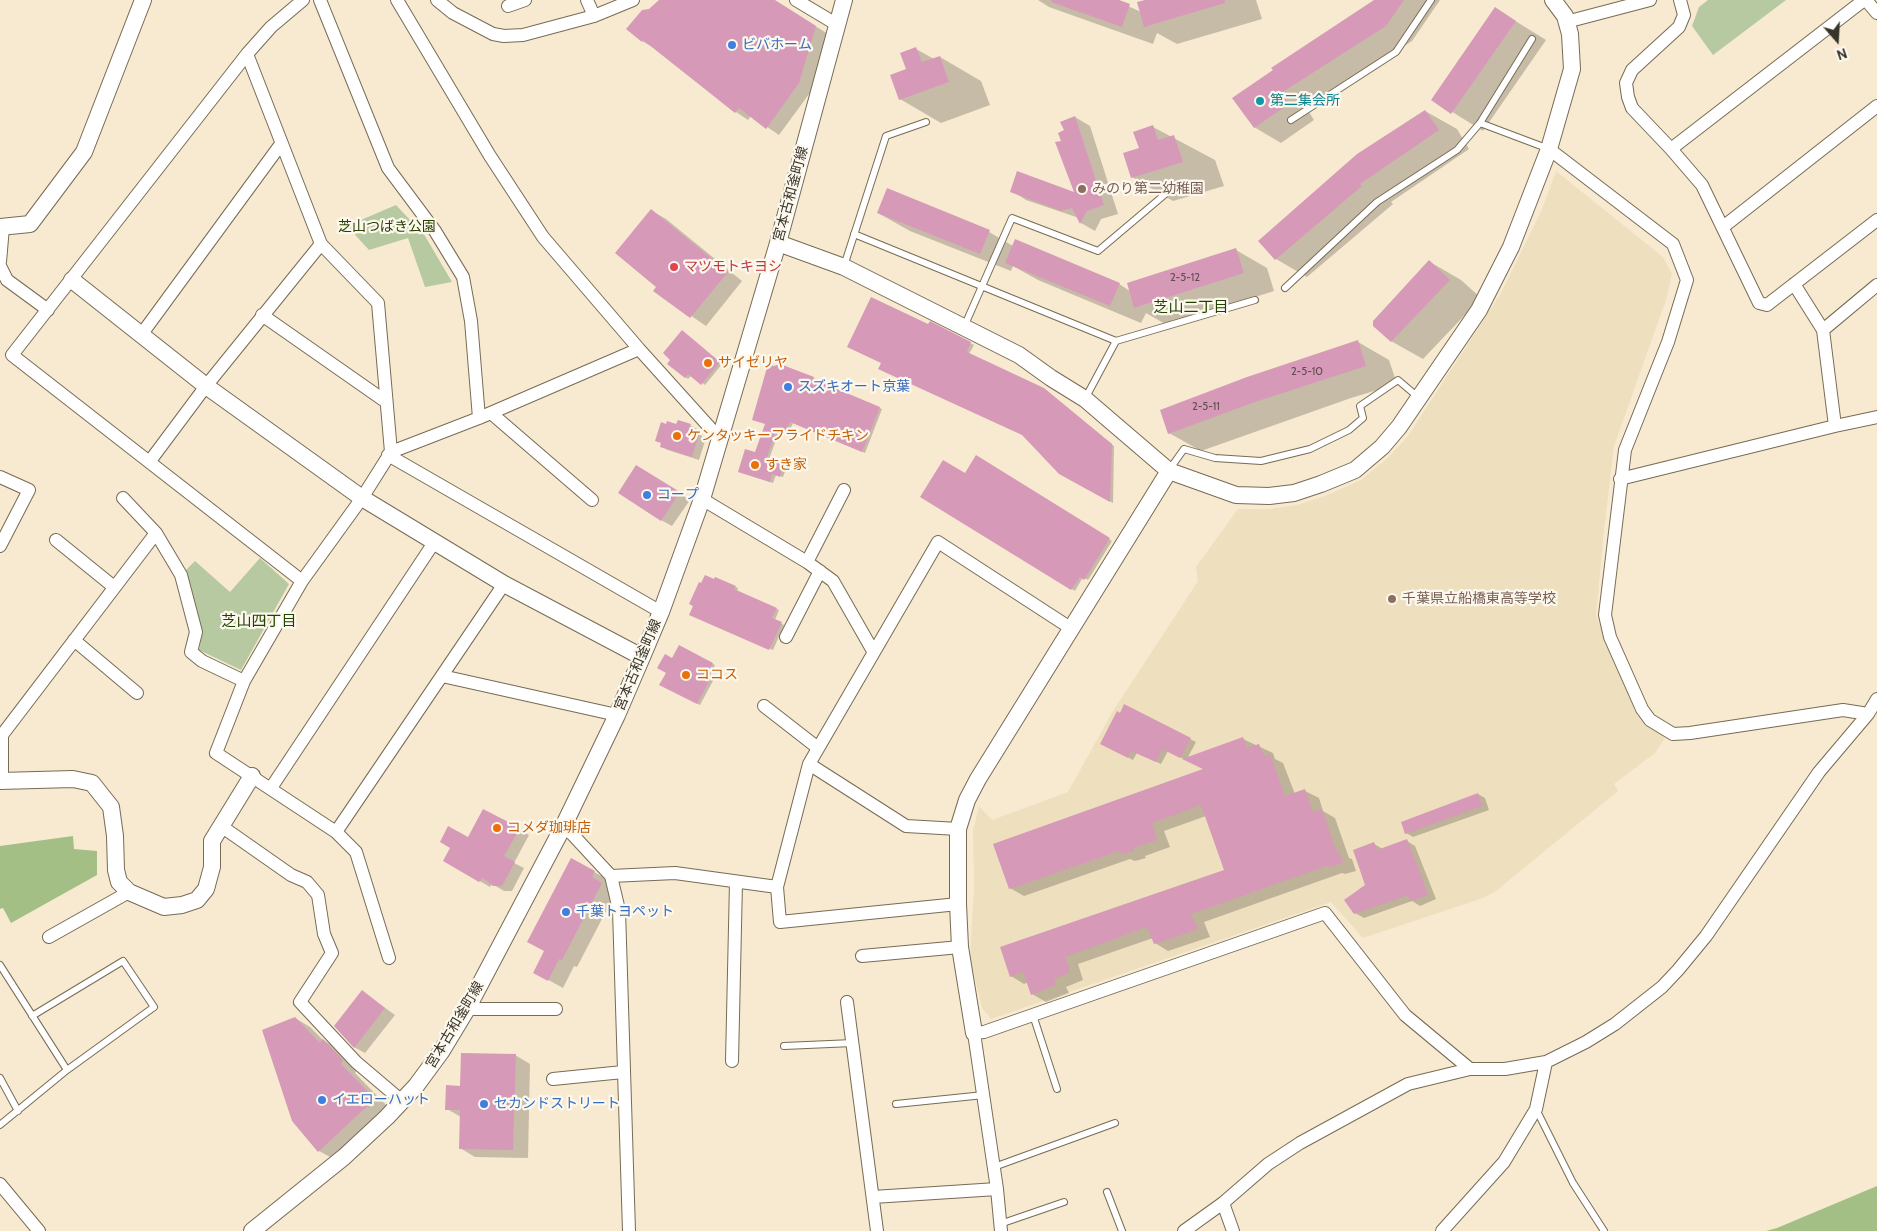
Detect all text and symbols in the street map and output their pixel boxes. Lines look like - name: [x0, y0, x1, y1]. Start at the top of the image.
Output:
- north arrow: [1812, 15, 1862, 65]
- place label: ビバホーム: [742, 37, 812, 53]
- marker: ビバホーム: [726, 39, 738, 51]
- text: N: [1834, 44, 1849, 64]
- place label: 第二集会所: [1270, 93, 1340, 109]
- marker: 第二集会所: [1254, 95, 1266, 107]
- street label: 宮本古和釜町線: [770, 144, 812, 244]
- place label: みのり第二幼稚園: [1092, 181, 1204, 197]
- marker: みのり第二幼稚園: [1076, 183, 1088, 195]
- park label: 芝山つばき公園: [338, 219, 436, 235]
- place label: マツモトキヨシ: [684, 259, 782, 275]
- marker: マツモトキヨシ: [668, 261, 680, 273]
- house number: 2-5-12: [1170, 271, 1200, 285]
- district label: 芝山二丁目: [1154, 299, 1228, 317]
- place label: サイゼリヤ: [718, 355, 788, 371]
- marker: サイゼリヤ: [702, 357, 714, 369]
- house number: 2-5-10: [1291, 365, 1323, 379]
- place label: スズキオート京葉: [798, 379, 910, 395]
- marker: スズキオート京葉: [782, 381, 794, 393]
- house number: 2-5-11: [1192, 400, 1220, 414]
- place label: ケンタッキーフライドチキン: [687, 428, 869, 444]
- marker: ケンタッキーフライドチキン: [671, 430, 683, 442]
- place label: すき家: [765, 457, 807, 473]
- marker: すき家: [749, 459, 761, 471]
- place label: コープ: [657, 487, 699, 503]
- marker: コープ: [641, 489, 653, 501]
- place label: 千葉県立船橋東高等学校: [1402, 591, 1556, 607]
- marker: 千葉県立船橋東高等学校: [1386, 593, 1398, 605]
- district label: 芝山四丁目: [222, 613, 296, 631]
- street label: 宮本古和釜町線: [611, 617, 665, 713]
- place label: ココス: [696, 667, 738, 683]
- marker: ココス: [680, 669, 692, 681]
- place label: コメダ珈琲店: [507, 820, 591, 836]
- marker: コメダ珈琲店: [491, 822, 503, 834]
- place label: 千葉トヨペット: [576, 904, 674, 920]
- marker: 千葉トヨペット: [560, 906, 572, 918]
- street label: 宮本古和釜町線: [423, 979, 487, 1071]
- place label: イエローハット: [332, 1092, 430, 1108]
- marker: イエローハット: [316, 1094, 328, 1106]
- place label: セカンドストリート: [494, 1096, 620, 1112]
- marker: セカンドストリート: [478, 1098, 490, 1110]

